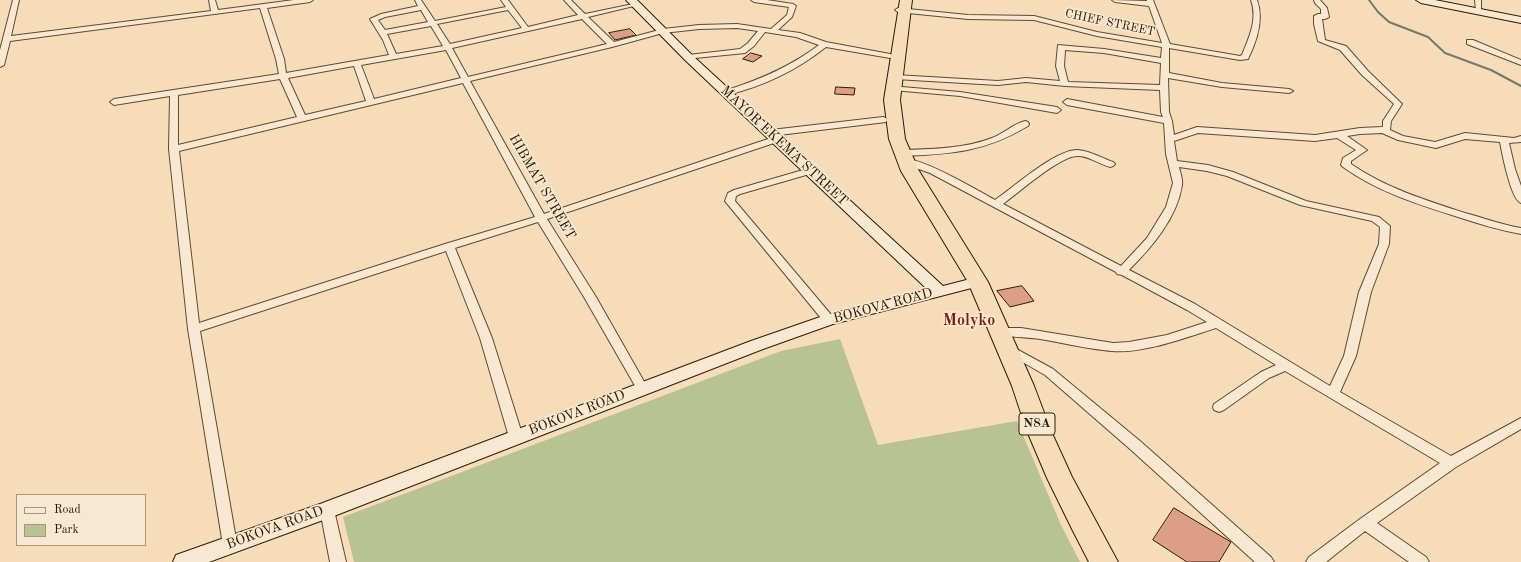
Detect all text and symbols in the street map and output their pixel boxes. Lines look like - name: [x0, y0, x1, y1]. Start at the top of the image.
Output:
- street label: CHIEF STREET: [1064, 6, 1156, 40]
- street label: MAYOR EKEMA STREET: [717, 82, 851, 210]
- street label: HIBMAT STREET: [505, 131, 579, 243]
- street label: BOKOVA ROAD: [831, 285, 935, 327]
- district label: Molyko: [943, 311, 995, 331]
- street label: BOKOVA ROAD: [526, 387, 628, 439]
- road number: N8A: [1019, 413, 1055, 435]
- legend: [16, 494, 146, 546]
- street label: BOKOVA ROAD: [224, 503, 326, 553]
- text: Road: [54, 504, 81, 516]
- text: Park: [54, 524, 79, 536]

